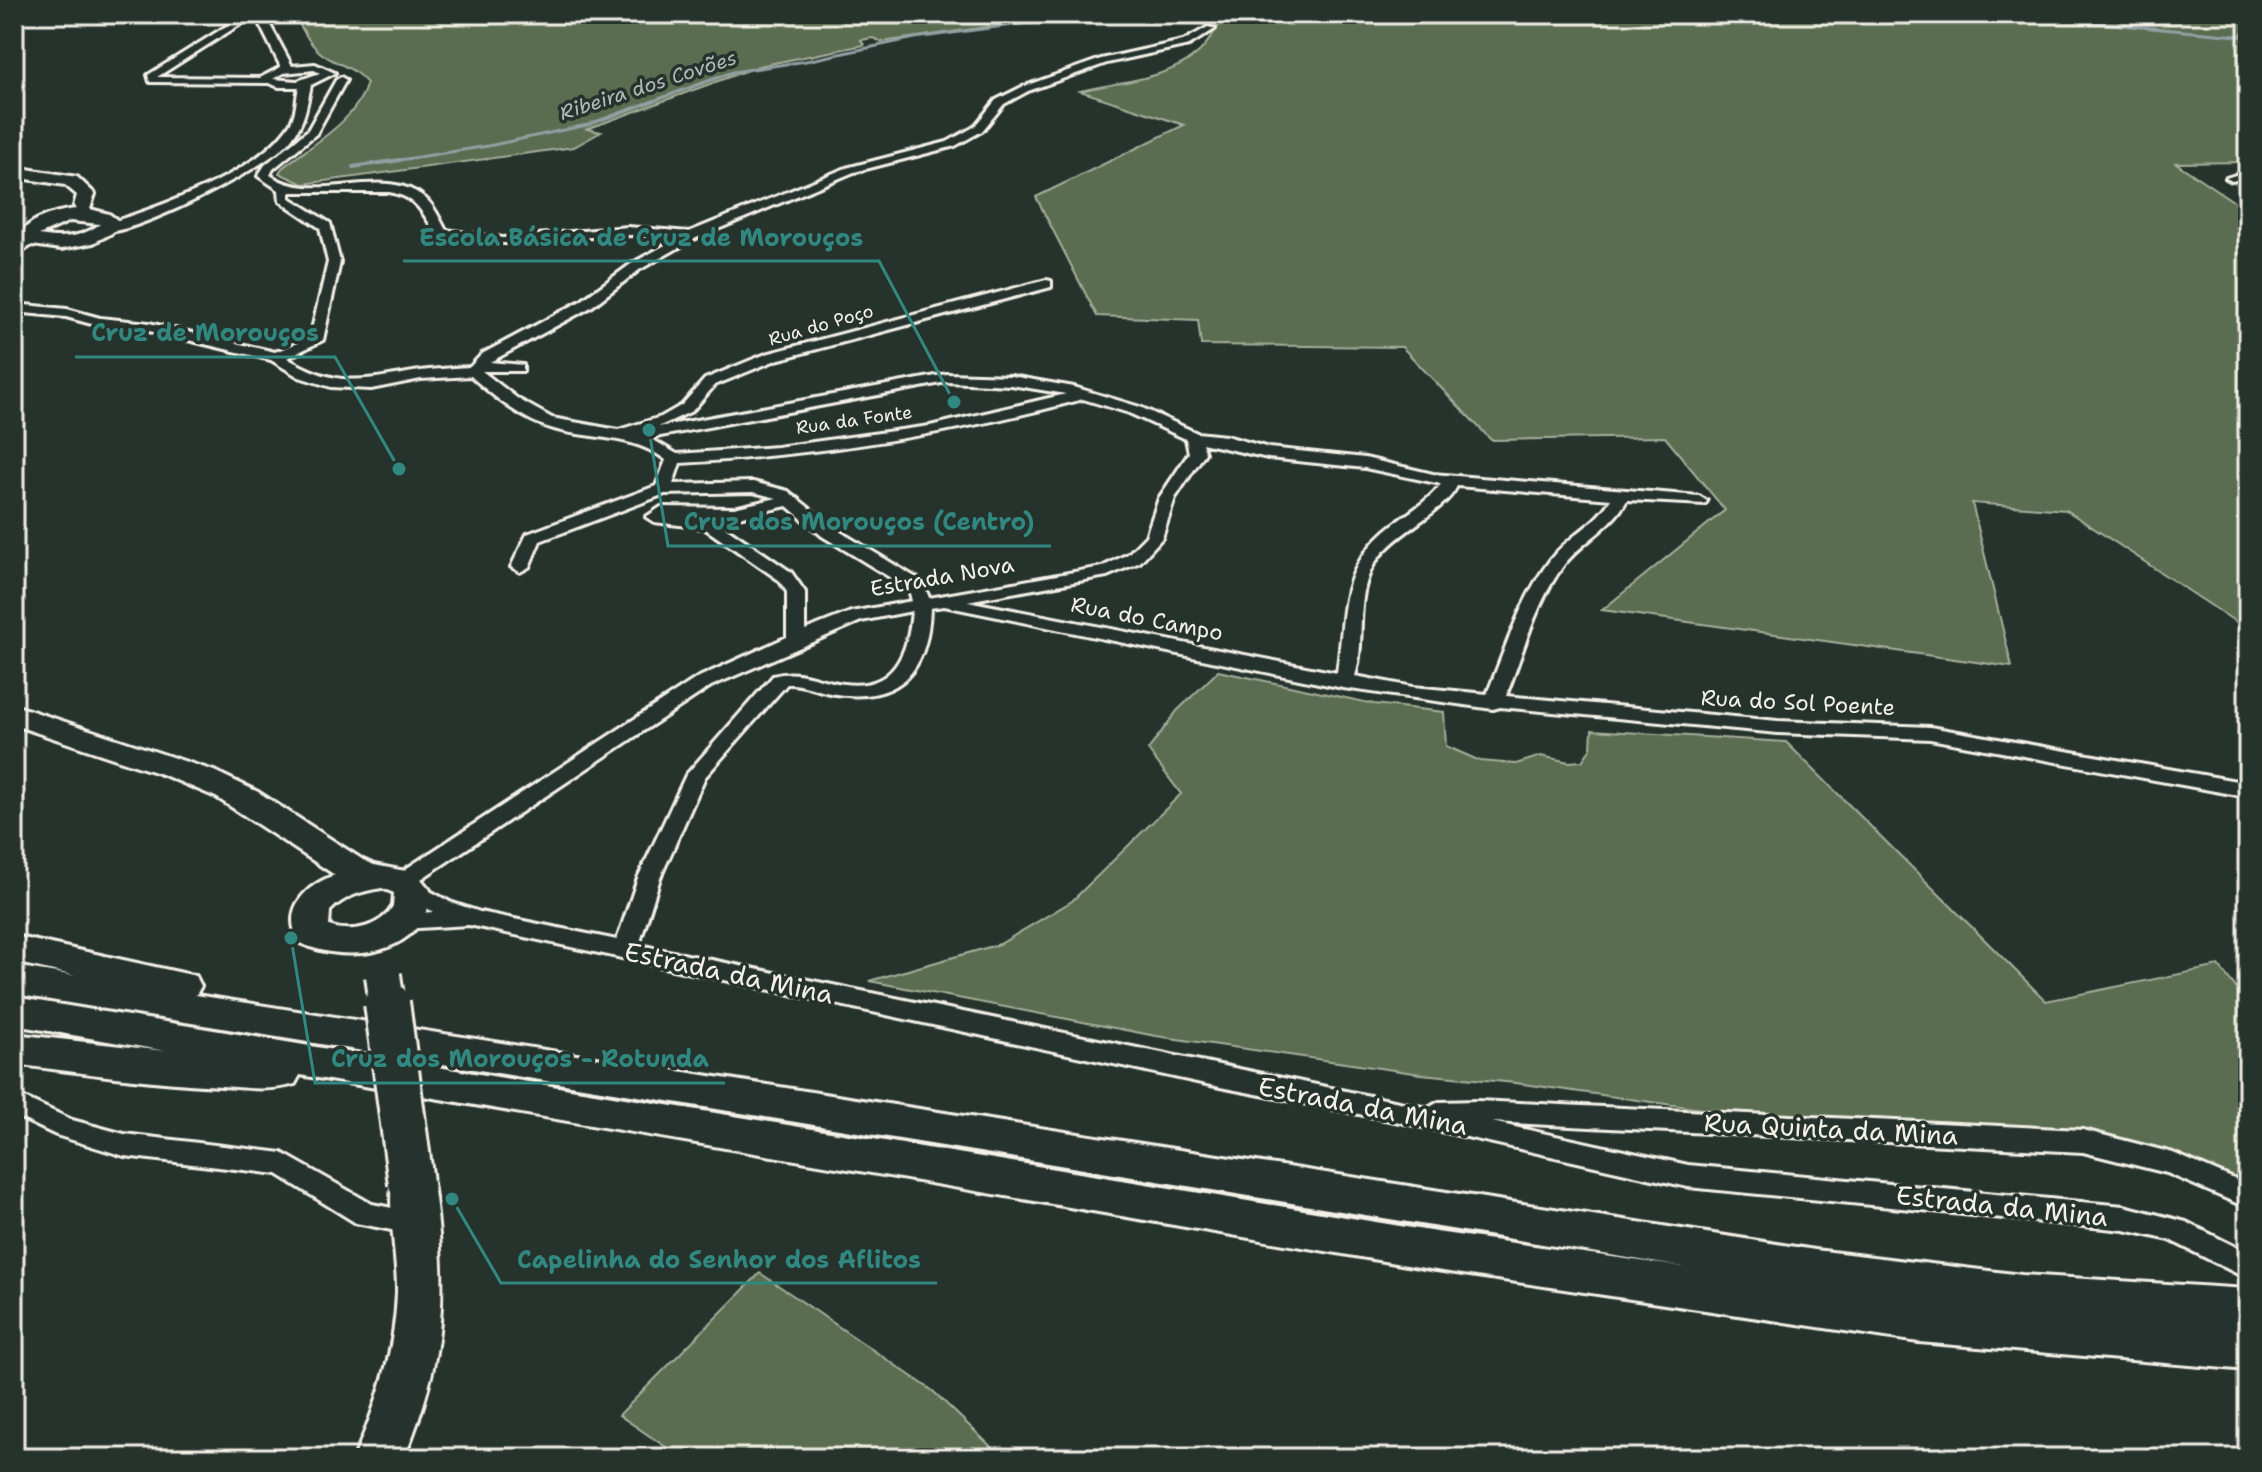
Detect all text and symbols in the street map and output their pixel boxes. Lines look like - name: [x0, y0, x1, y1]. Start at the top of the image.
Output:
- water label: Ribeira dos Covões: [556, 44, 740, 126]
- callout: Escola Básica de Cruz de Morouços: [403, 213, 879, 261]
- text: Escola Básica de Cruz de Morouços: [419, 222, 863, 254]
- street label: Rua do Poço: [766, 299, 876, 351]
- callout: Cruz de Morouços: [75, 309, 335, 357]
- text: Cruz de Morouços: [91, 317, 319, 349]
- street label: Rua da Fonte: [794, 400, 914, 440]
- callout: Cruz dos Morouços (Centro): [668, 498, 1051, 546]
- text: Cruz dos Morouços (Centro): [684, 506, 1034, 538]
- street label: Estrada Nova: [868, 550, 1016, 603]
- street label: Rua do Campo: [1068, 590, 1225, 647]
- street label: Rua do Sol Poente: [1700, 683, 1896, 722]
- street label: Estrada da Mina: [621, 933, 837, 1012]
- callout: Cruz dos Morouços - Rotunda: [315, 1035, 725, 1083]
- text: Cruz dos Morouços - Rotunda: [331, 1043, 710, 1075]
- street label: Estrada da Mina: [1255, 1068, 1471, 1143]
- street label: Rua Quinta da Mina: [1703, 1104, 1959, 1153]
- street label: Estrada da Mina: [1894, 1177, 2110, 1234]
- callout: Capelinha do Senhor dos Aflitos: [501, 1235, 937, 1283]
- text: Capelinha do Senhor dos Aflitos: [517, 1244, 921, 1276]

